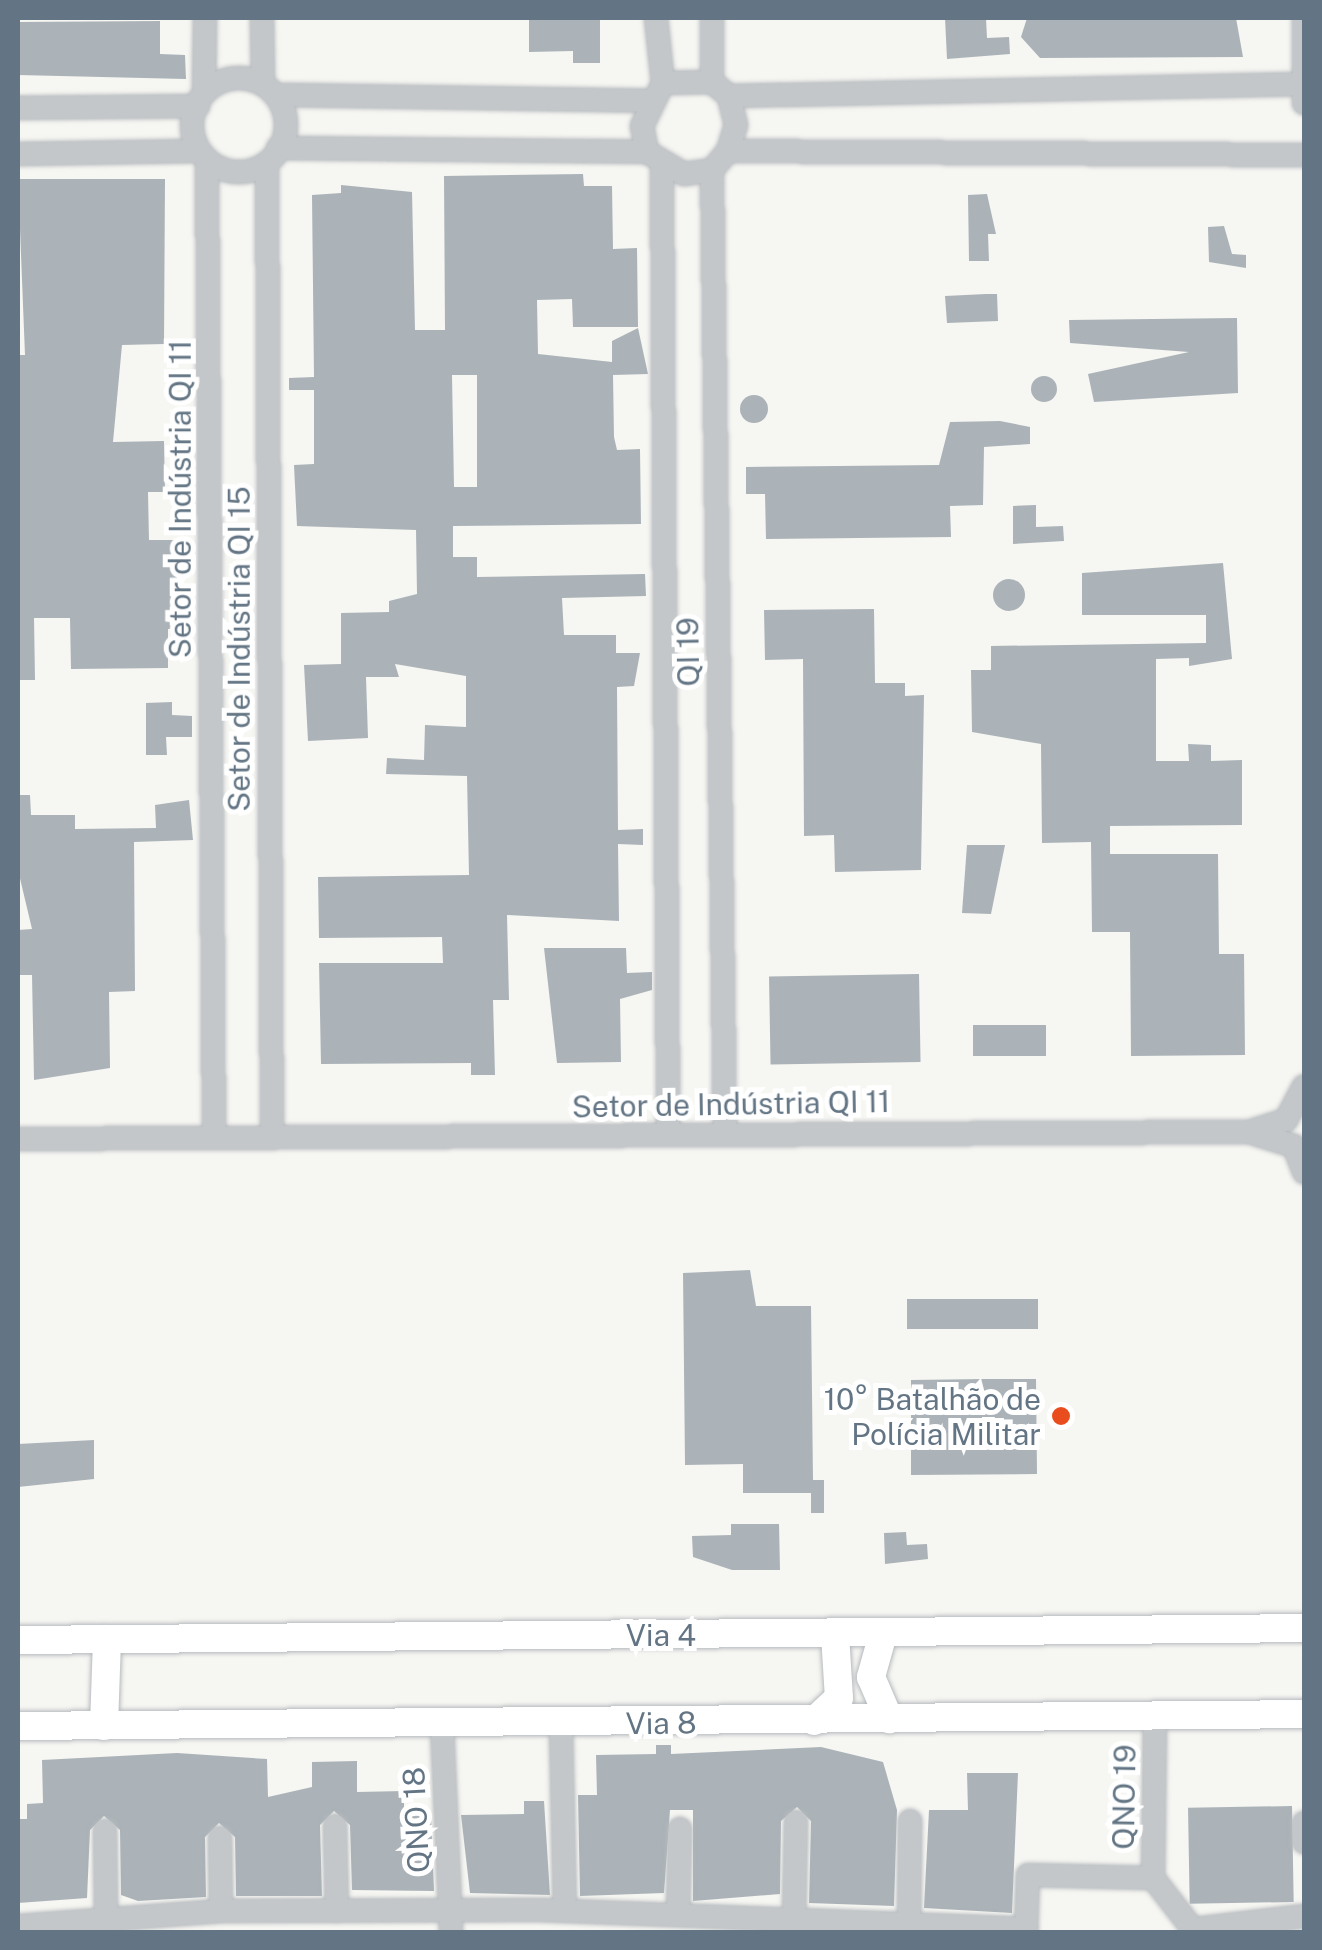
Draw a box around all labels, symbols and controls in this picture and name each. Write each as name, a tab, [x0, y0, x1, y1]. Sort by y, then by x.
street label: Setor de Indústria QI 11	[162, 339, 198, 659]
street label: Setor de Indústria QI 15	[221, 486, 257, 812]
street label: QI 19	[669, 617, 707, 687]
street label: Setor de Indústria QI 11	[571, 1083, 891, 1125]
place label: 10° Batalhão de Polícia Militar	[823, 1381, 1041, 1452]
marker: 10° Batalhão de Polícia Militar	[1050, 1405, 1072, 1427]
street label: Via 4	[626, 1617, 696, 1653]
street label: Via 8	[625, 1704, 697, 1742]
street label: QNO 19	[1105, 1744, 1143, 1850]
street label: QNO 18	[395, 1766, 437, 1874]

